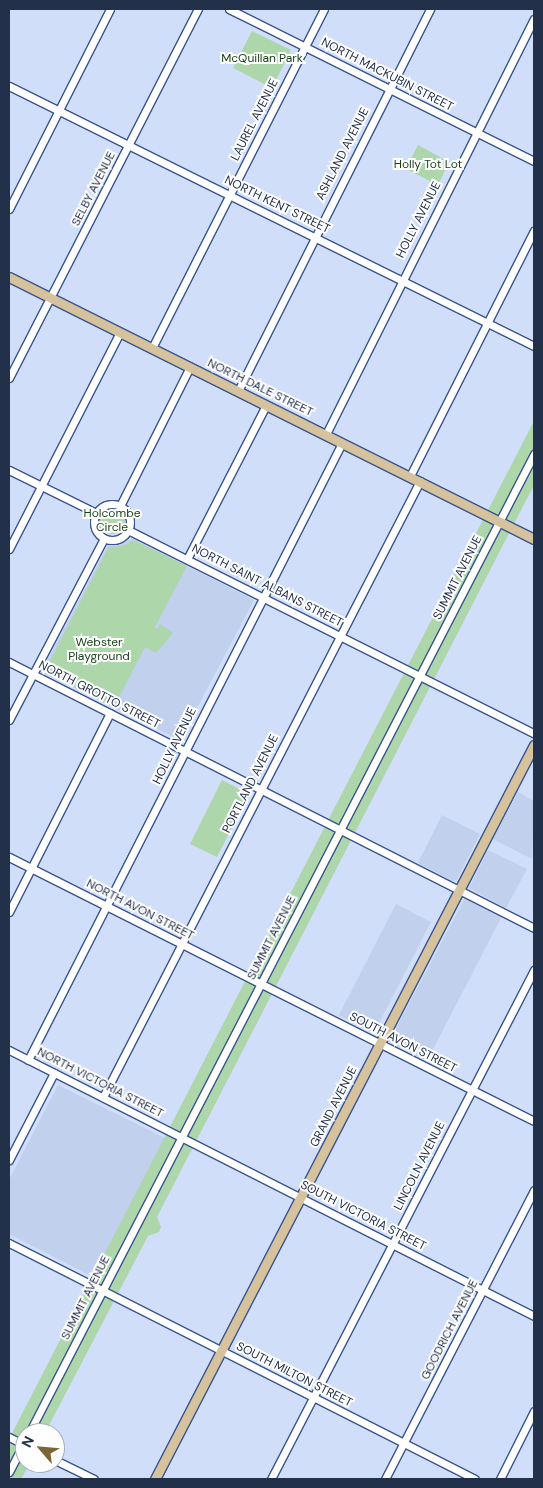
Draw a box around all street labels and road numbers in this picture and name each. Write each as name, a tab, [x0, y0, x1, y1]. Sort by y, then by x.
street label: NORTH MACKUBIN STREET	[319, 35, 455, 115]
street label: LAUREL AVENUE	[228, 77, 282, 163]
street label: ASHLAND AVENUE	[314, 105, 372, 203]
street label: SELBY AVENUE	[69, 149, 119, 229]
street label: NORTH KENT STREET	[222, 173, 332, 237]
street label: HOLLY AVENUE	[394, 179, 444, 261]
street label: NORTH DALE STREET	[205, 356, 315, 420]
street label: SUMMIT AVENUE	[431, 534, 485, 622]
street label: NORTH SAINT ALBANS STREET	[189, 542, 345, 630]
street label: NORTH GROTTO STREET	[36, 658, 162, 732]
street label: HOLLY AVENUE	[150, 705, 200, 787]
street label: PORTLAND AVENUE	[220, 732, 282, 836]
street label: NORTH AVON STREET	[84, 877, 196, 943]
street label: SUMMIT AVENUE	[245, 894, 299, 982]
street label: SOUTH AVON STREET	[347, 1010, 459, 1076]
street label: NORTH VICTORIA STREET	[35, 1045, 165, 1121]
street label: GRAND AVENUE	[308, 1064, 360, 1150]
street label: LINCOLN AVENUE	[391, 1119, 449, 1213]
street label: SOUTH VICTORIA STREET	[298, 1178, 428, 1254]
street label: SUMMIT AVENUE	[59, 1254, 113, 1342]
street label: GOODRICH AVENUE	[419, 1278, 481, 1382]
street label: SOUTH MILTON STREET	[234, 1340, 354, 1410]

